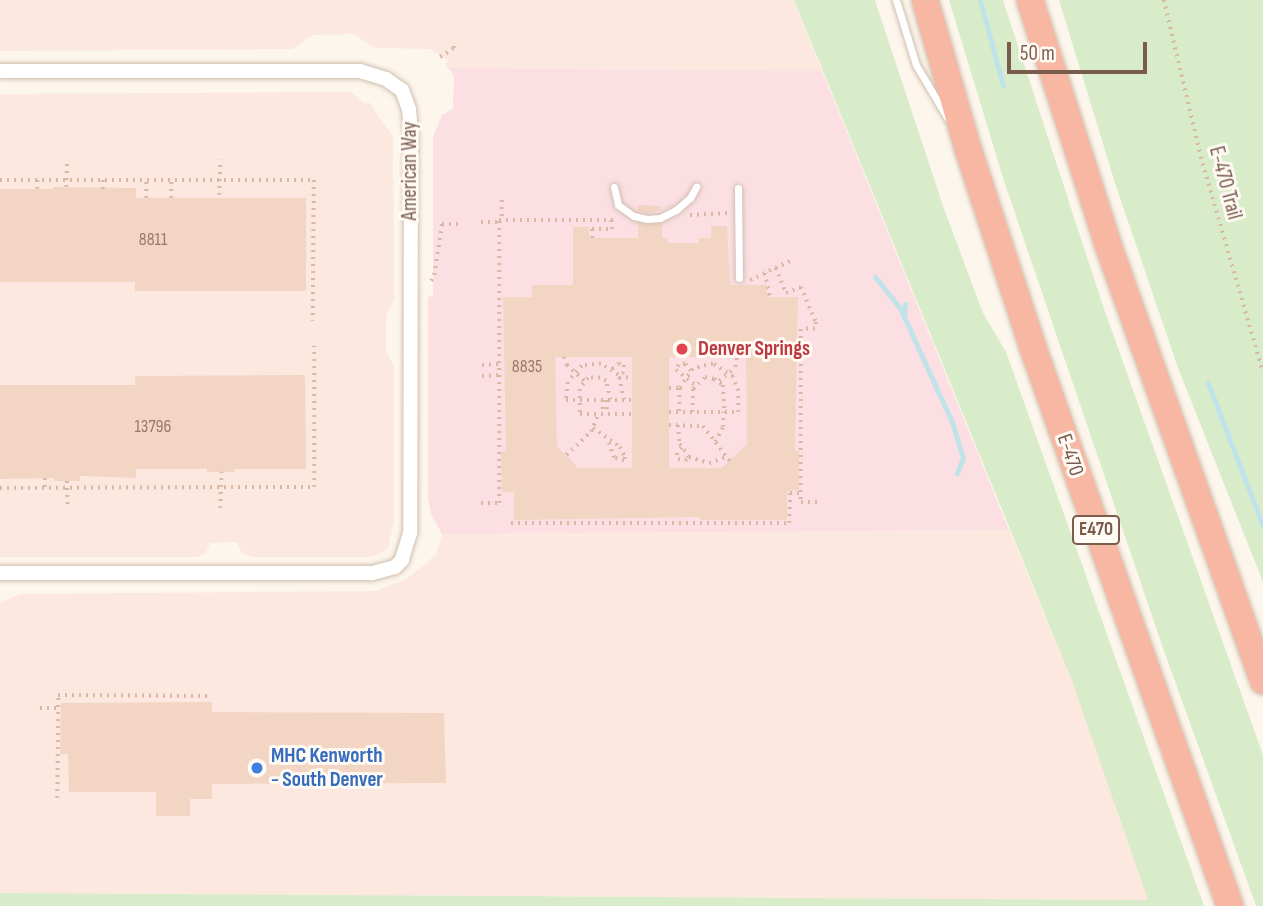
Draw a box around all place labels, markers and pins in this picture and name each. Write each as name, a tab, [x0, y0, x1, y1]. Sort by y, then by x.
place label: Denver Springs	[698, 336, 810, 362]
marker: Denver Springs	[672, 339, 692, 359]
place label: MHC Kenworth - South Denver	[271, 743, 383, 793]
marker: MHC Kenworth - South Denver	[249, 760, 265, 776]

